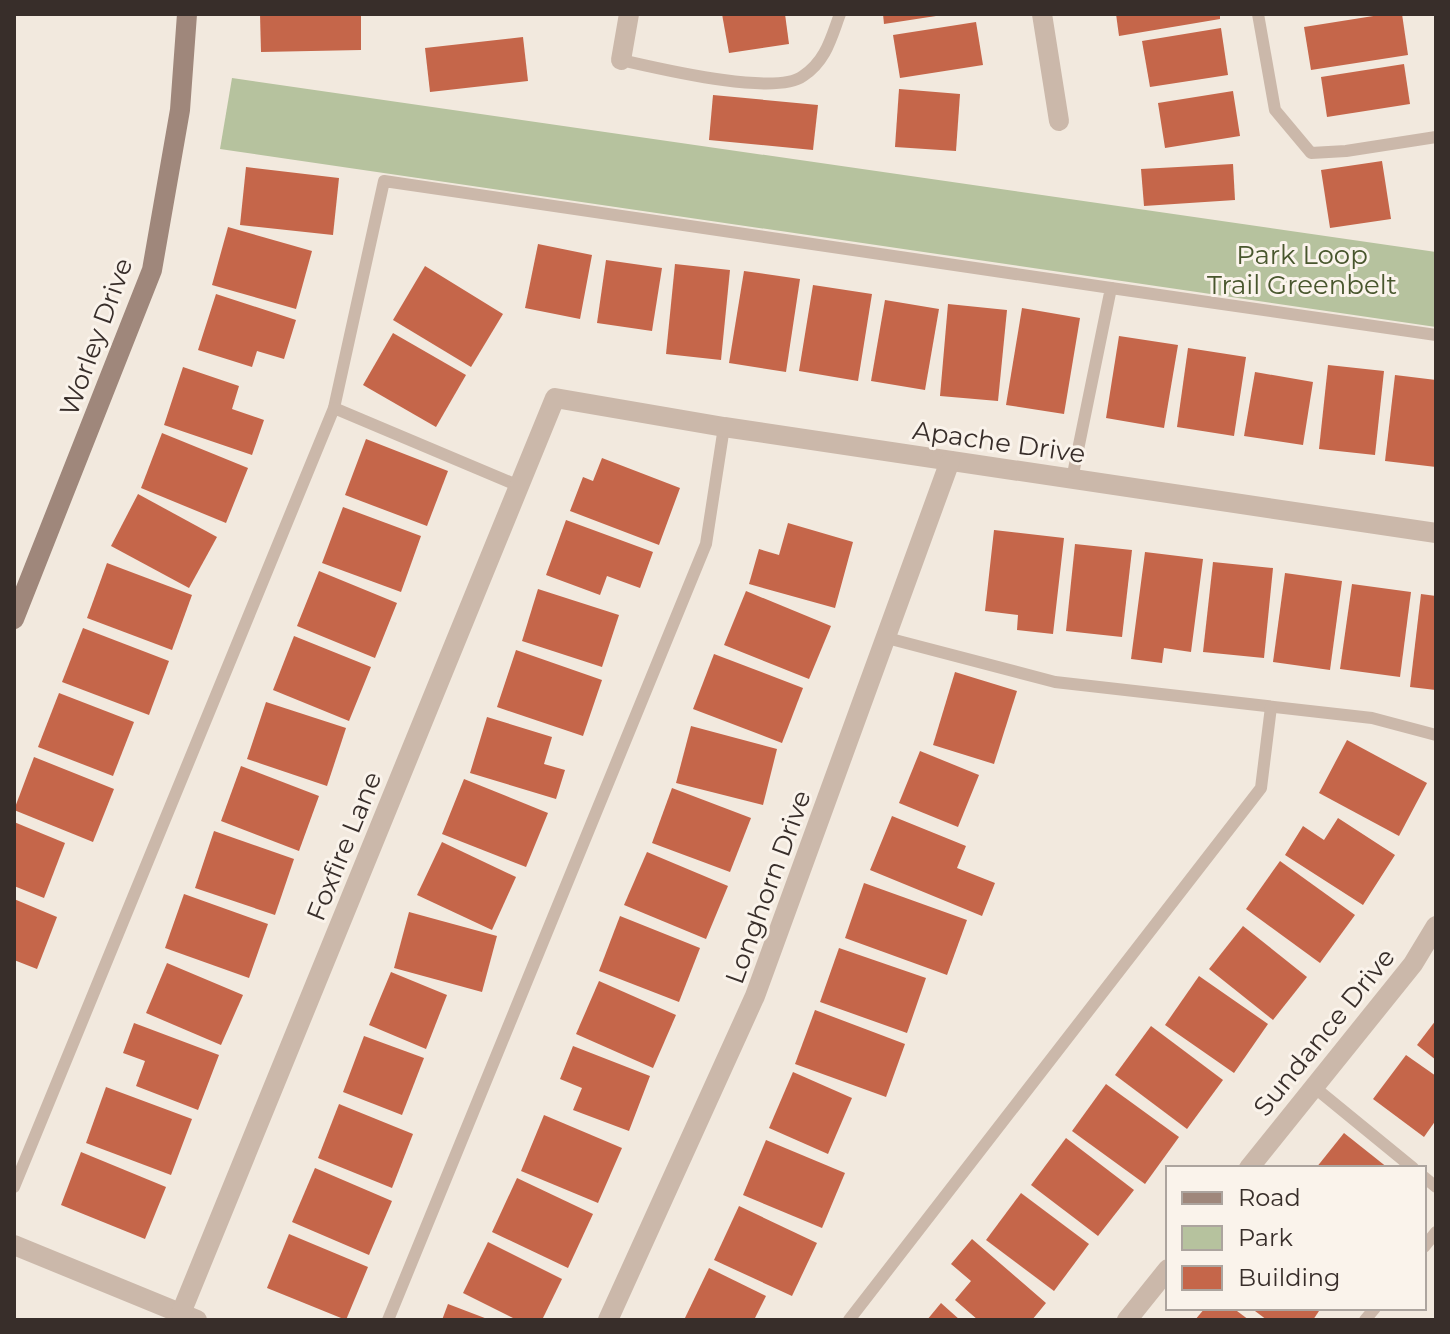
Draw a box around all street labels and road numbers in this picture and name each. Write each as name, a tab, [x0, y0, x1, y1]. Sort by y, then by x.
street label: Worley Drive	[53, 254, 139, 420]
street label: Apache Drive	[911, 414, 1087, 470]
street label: Foxfire Lane	[300, 767, 388, 925]
street label: Longhorn Drive	[718, 786, 818, 988]
street label: Sundance Drive	[1247, 942, 1401, 1122]

